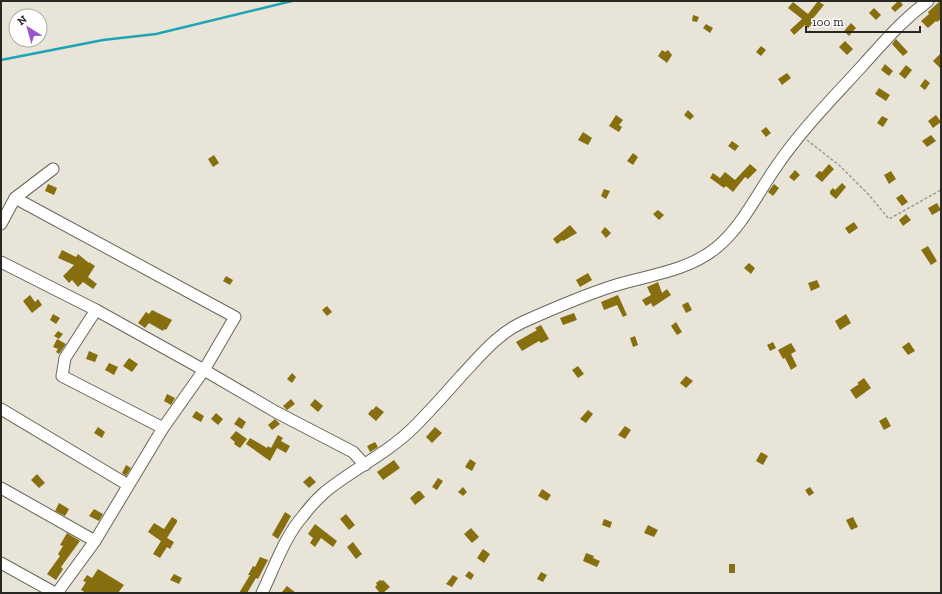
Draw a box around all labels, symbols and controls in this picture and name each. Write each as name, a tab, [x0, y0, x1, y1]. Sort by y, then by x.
north arrow	[8, 8, 48, 48]
scale bar	[806, 8, 920, 34]
text: N	[15, 12, 30, 28]
text: 100 m	[812, 15, 844, 29]

